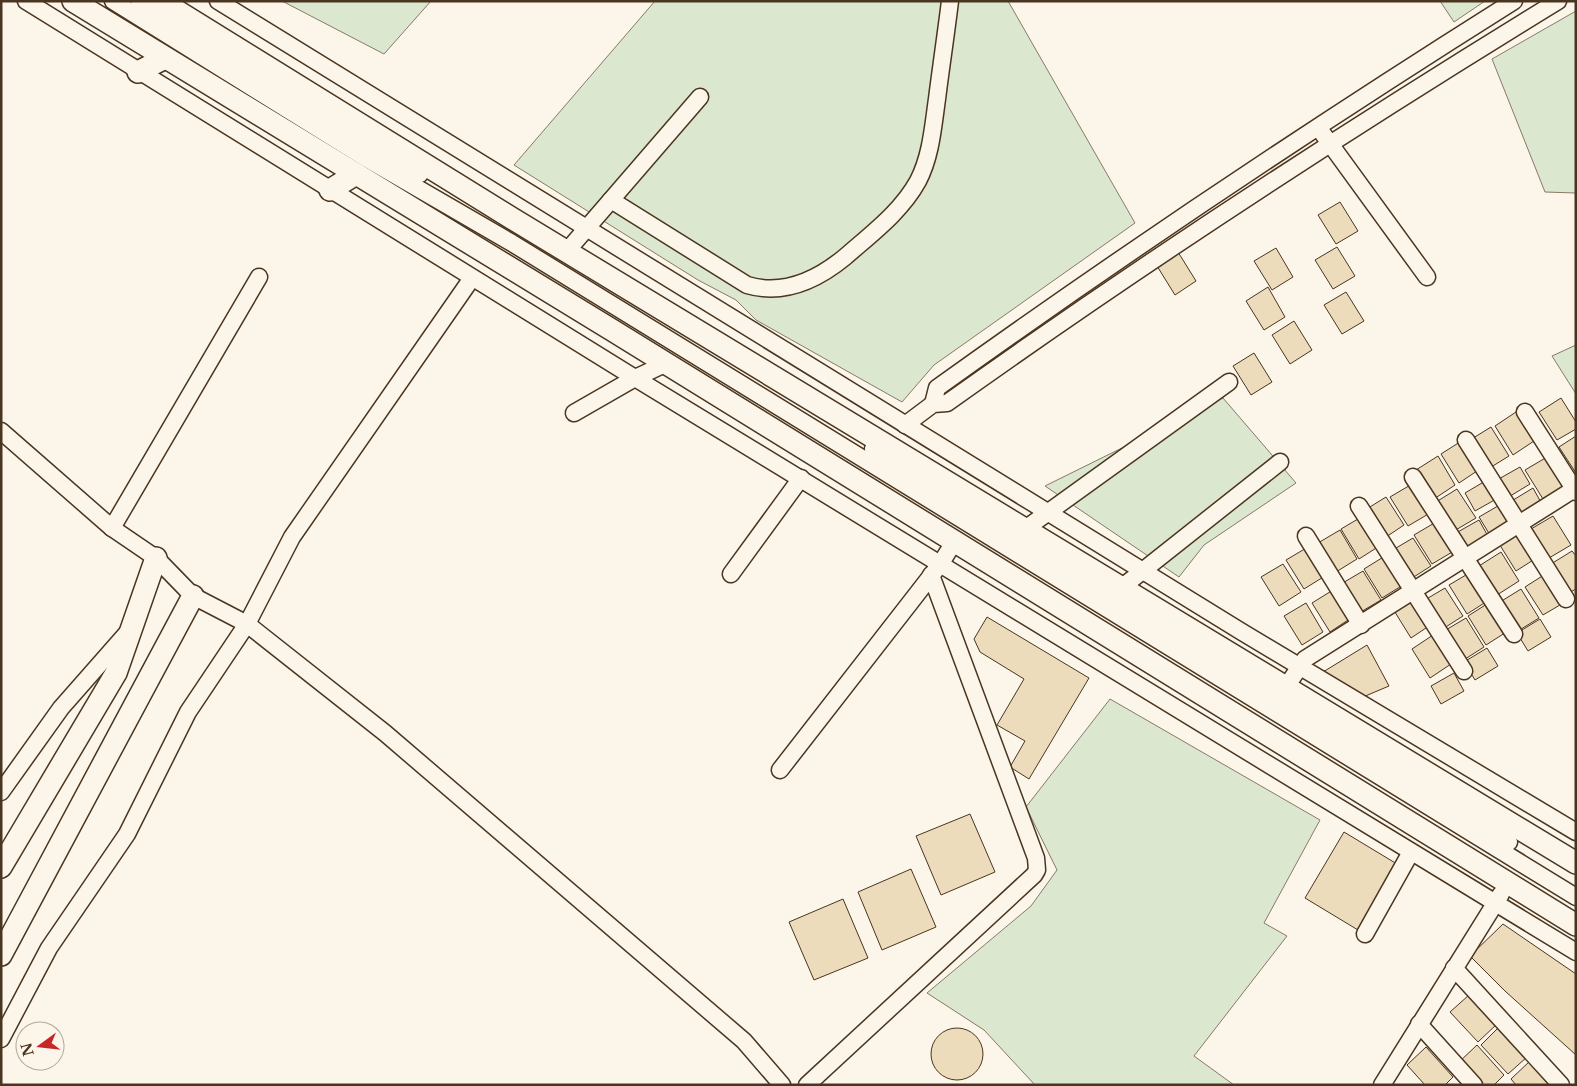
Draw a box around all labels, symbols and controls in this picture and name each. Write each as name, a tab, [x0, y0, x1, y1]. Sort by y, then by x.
north arrow	[15, 1021, 65, 1071]
text: N	[17, 1041, 38, 1058]

